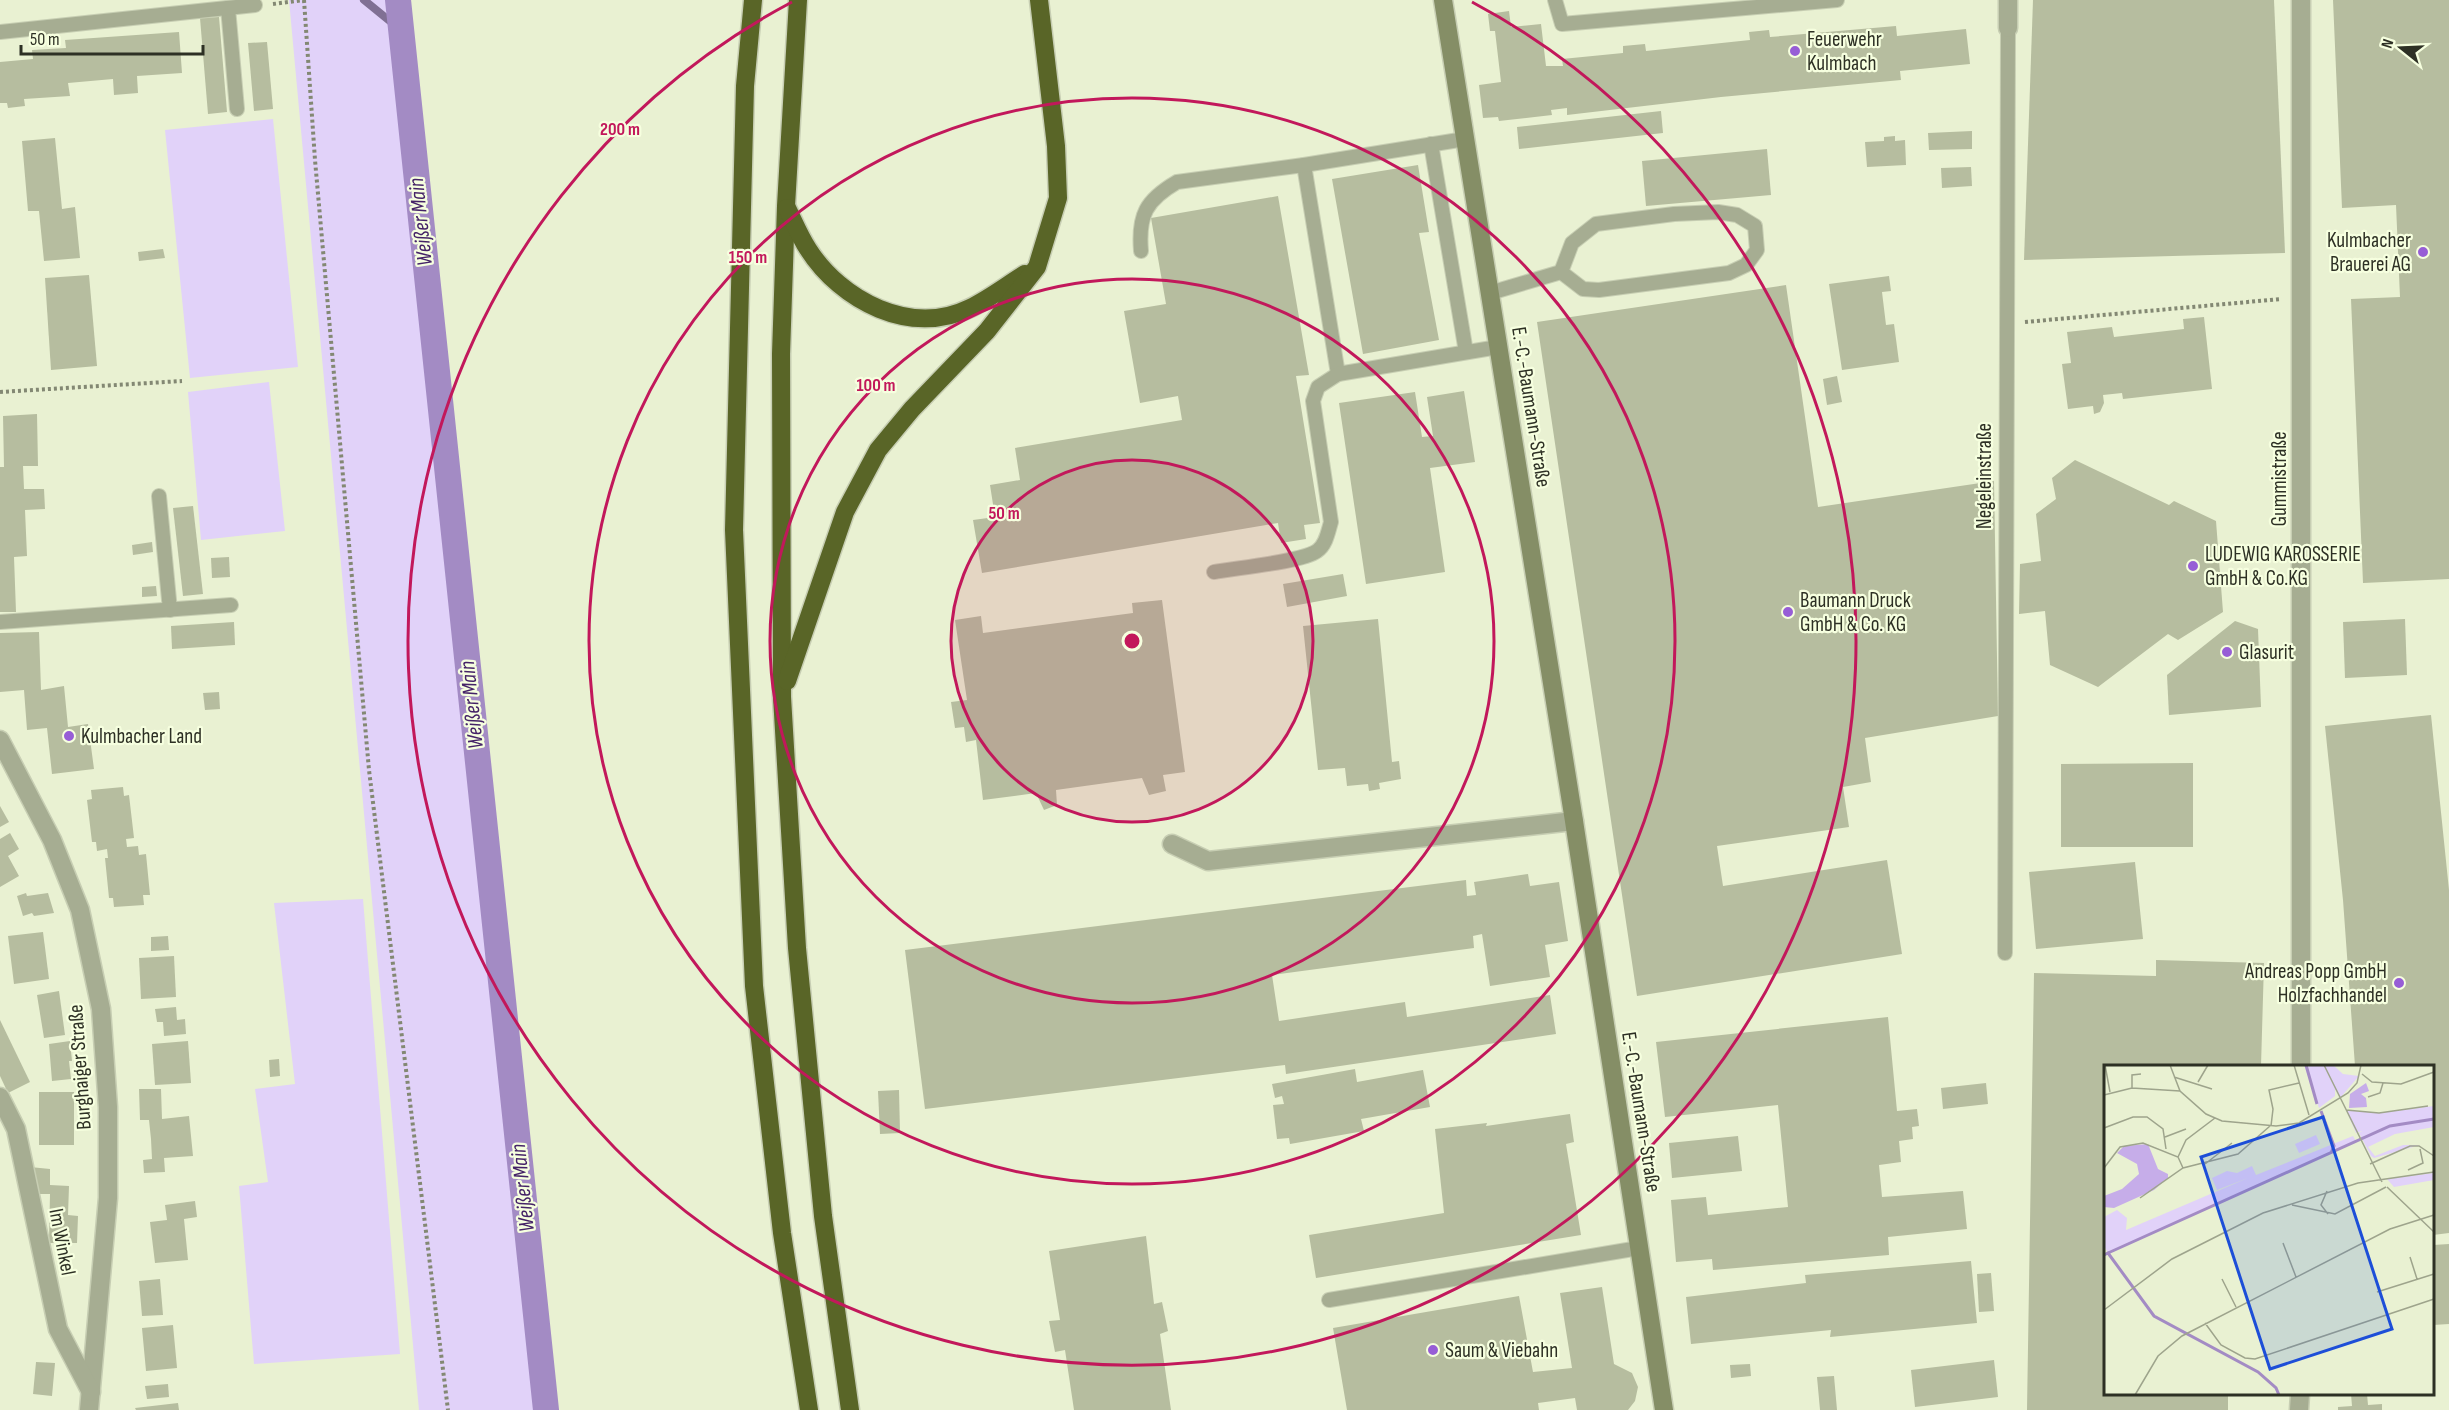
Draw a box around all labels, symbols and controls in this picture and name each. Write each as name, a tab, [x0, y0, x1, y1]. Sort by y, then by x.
scale bar	[21, 18, 202, 56]
north arrow	[2371, 18, 2431, 78]
place label: Feuerwehr Kulmbach	[1807, 27, 1882, 76]
text: 50 m	[30, 29, 60, 50]
text: N	[2378, 37, 2399, 51]
marker: Feuerwehr Kulmbach	[1788, 44, 1802, 58]
text: 200 m	[600, 119, 640, 140]
water label: Weißer Main	[403, 177, 439, 267]
place label: Kulmbacher Brauerei AG	[2327, 228, 2411, 277]
marker: Kulmbacher Brauerei AG	[2416, 245, 2430, 259]
text: 150 m	[729, 247, 767, 268]
street label: E.-C.-Baumann-Straße	[1506, 325, 1556, 489]
text: 100 m	[857, 375, 896, 396]
street label: Negeleinstraße	[1972, 423, 1997, 529]
street label: Gummistraße	[2267, 431, 2292, 527]
text: 50 m	[988, 503, 1020, 524]
place label: LUDEWIG KAROSSERIE GmbH & Co.KG	[2205, 542, 2361, 591]
marker: LUDEWIG KAROSSERIE GmbH & Co.KG	[2186, 559, 2200, 573]
place label: Baumann Druck GmbH & Co. KG	[1800, 588, 1911, 637]
marker: Baumann Druck GmbH & Co. KG	[1781, 605, 1795, 619]
centre of rings	[1122, 631, 1142, 651]
place label: Glasurit	[2239, 640, 2294, 665]
marker: Glasurit	[2220, 645, 2234, 659]
water label: Weißer Main	[454, 660, 490, 750]
place label: Kulmbacher Land	[81, 724, 202, 749]
marker: Kulmbacher Land	[62, 729, 76, 743]
place label: Andreas Popp GmbH Holzfachhandel	[2244, 959, 2387, 1008]
marker: Andreas Popp GmbH Holzfachhandel	[2392, 976, 2406, 990]
street label: Burghaiger Straße	[63, 1004, 97, 1130]
street label: E.-C.-Baumann-Straße	[1616, 1030, 1666, 1194]
inset map	[2104, 1065, 2434, 1395]
water label: Weißer Main	[505, 1143, 541, 1233]
street label: Im Winkel	[43, 1206, 81, 1278]
place label: Saum & Viebahn	[1445, 1338, 1558, 1363]
marker: Saum & Viebahn	[1426, 1343, 1440, 1357]

